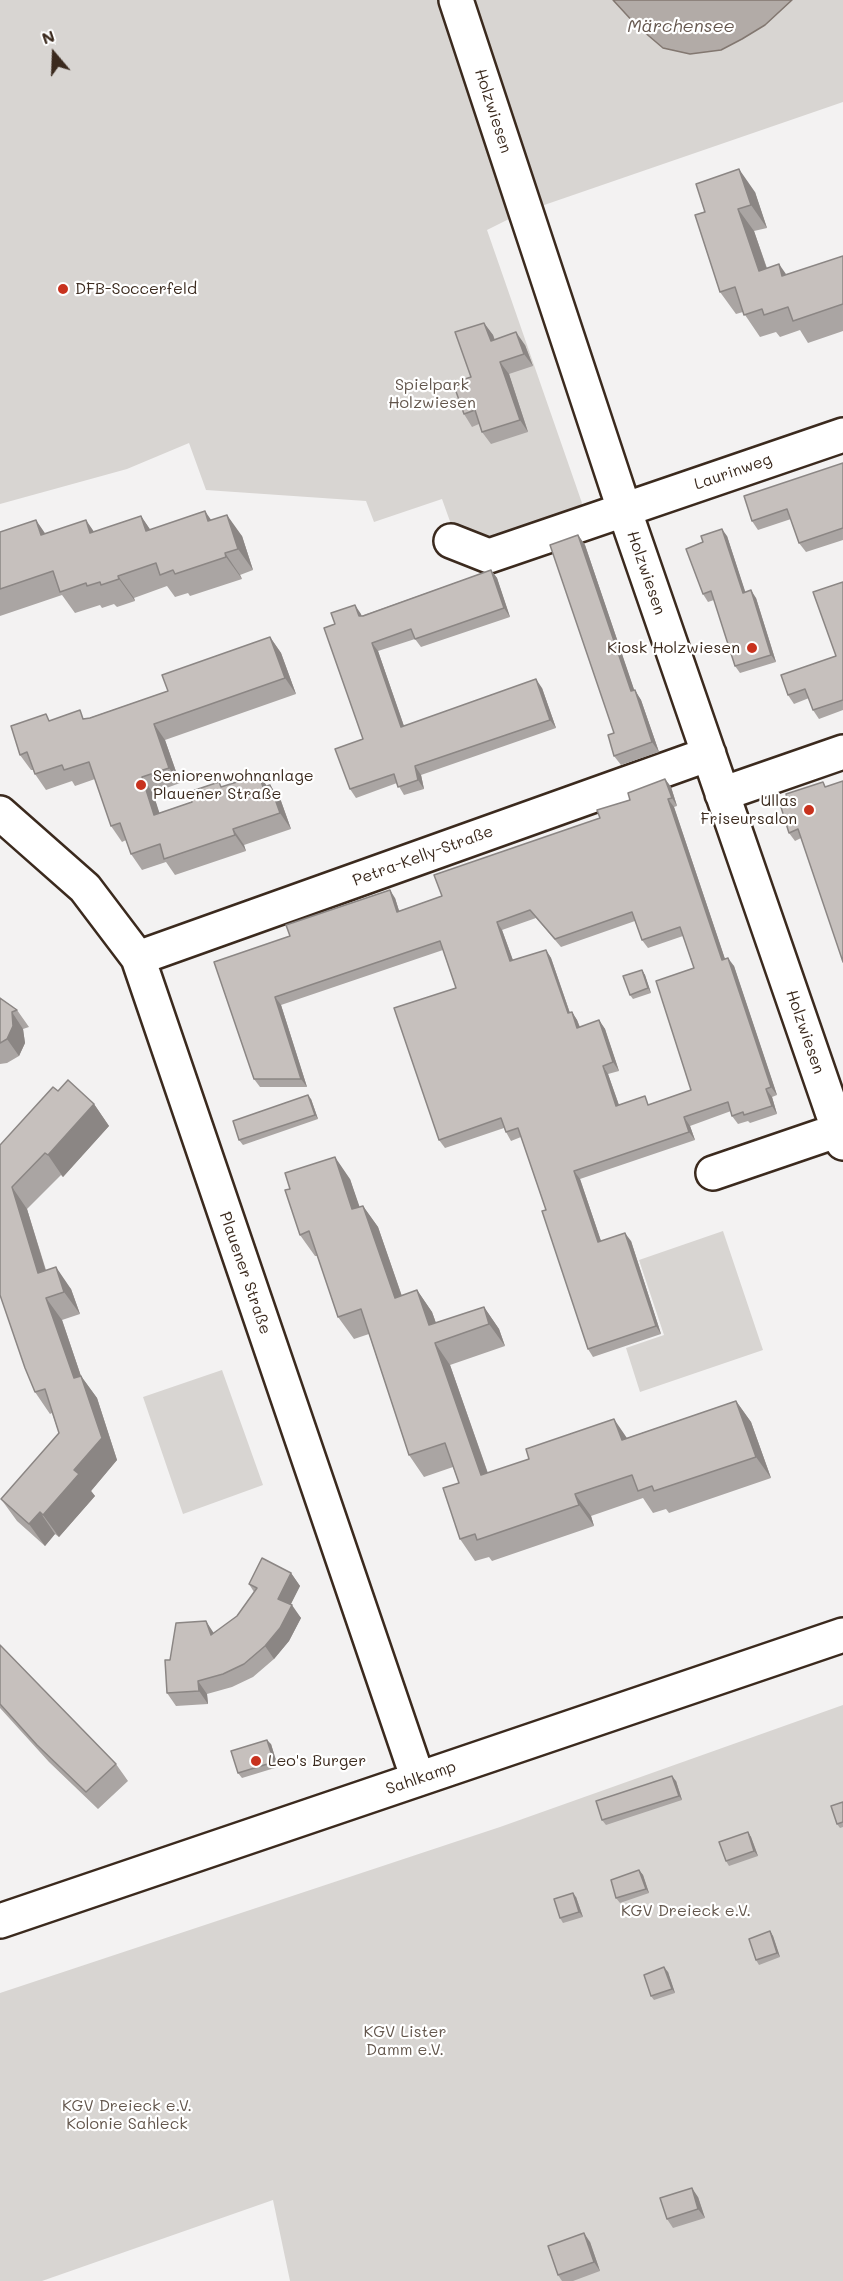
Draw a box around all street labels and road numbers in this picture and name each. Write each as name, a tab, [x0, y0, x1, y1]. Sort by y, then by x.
street label: Holzwiesen	[470, 66, 516, 156]
street label: Laurinweg	[692, 450, 774, 494]
street label: Holzwiesen	[623, 528, 669, 618]
street label: Petra-Kelly-Straße	[350, 822, 496, 890]
street label: Holzwiesen	[782, 987, 828, 1077]
street label: Plauener Straße	[215, 1209, 275, 1337]
street label: Sahlkamp	[383, 1757, 459, 1799]

